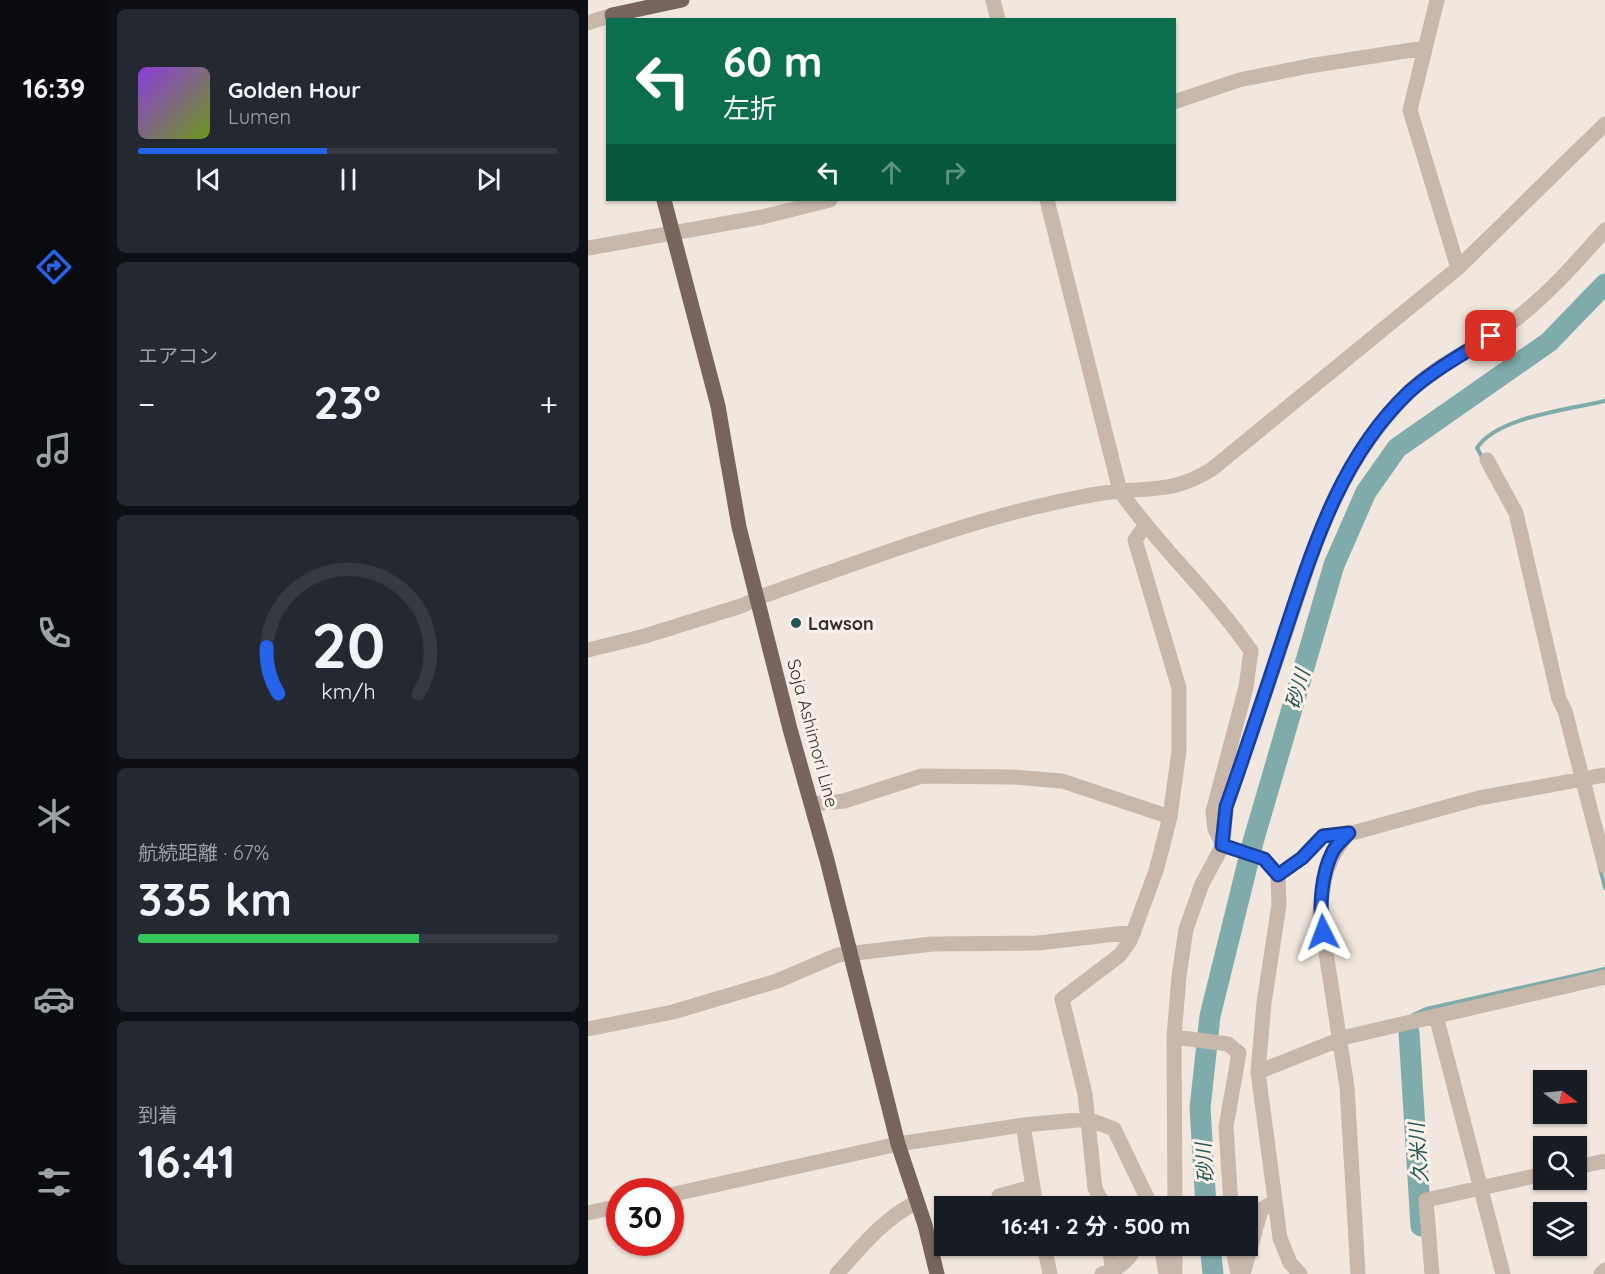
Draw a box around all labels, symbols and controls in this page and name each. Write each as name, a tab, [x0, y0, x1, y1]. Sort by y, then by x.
text: 60 m	[723, 35, 823, 88]
icon: left	[624, 42, 702, 120]
text: 16:39	[23, 71, 85, 105]
text: Golden Hour	[228, 76, 361, 104]
text: 左折	[723, 91, 777, 125]
text: Lumen	[228, 104, 291, 129]
icon: left	[812, 156, 845, 189]
icon: ahead	[875, 156, 908, 189]
icon: right	[938, 156, 971, 189]
icon: previous	[192, 163, 225, 196]
icon: pause	[332, 163, 365, 196]
icon: next	[472, 163, 505, 196]
icon: directions	[33, 246, 75, 288]
pin	[1465, 310, 1516, 361]
icon: arrive	[1474, 319, 1507, 352]
text: エアコン	[138, 343, 218, 368]
text: 23°	[314, 374, 381, 430]
text: −	[138, 383, 155, 424]
text: +	[539, 383, 558, 424]
icon: music	[33, 429, 75, 471]
text: 20	[311, 606, 385, 684]
icon: phone	[33, 612, 75, 654]
place label: Lawson	[808, 612, 874, 635]
marker: Lawson	[789, 616, 803, 630]
street label: Soja Ashimori Line	[782, 656, 844, 810]
water label: 砂川	[1279, 664, 1315, 712]
text: km/h	[321, 678, 375, 704]
icon: climate	[33, 795, 75, 837]
text: 航続距離 · 67%	[138, 840, 269, 865]
text: 335 km	[138, 871, 292, 927]
position arrow	[1291, 900, 1355, 964]
icon: car	[33, 978, 75, 1020]
north arrow	[1533, 1070, 1587, 1124]
map controls	[1533, 1070, 1587, 1256]
text: 到着	[138, 1102, 178, 1127]
water label: 久米川	[1403, 1120, 1433, 1184]
text: 16:41	[138, 1133, 235, 1189]
button: search	[1533, 1136, 1587, 1190]
water label: 砂川	[1190, 1140, 1218, 1184]
icon: filters	[33, 1161, 75, 1203]
speed limit sign: 30	[606, 1178, 684, 1256]
button: layers	[1533, 1202, 1587, 1256]
text: 16:41 · 2 分 · 500 m	[1002, 1212, 1190, 1240]

